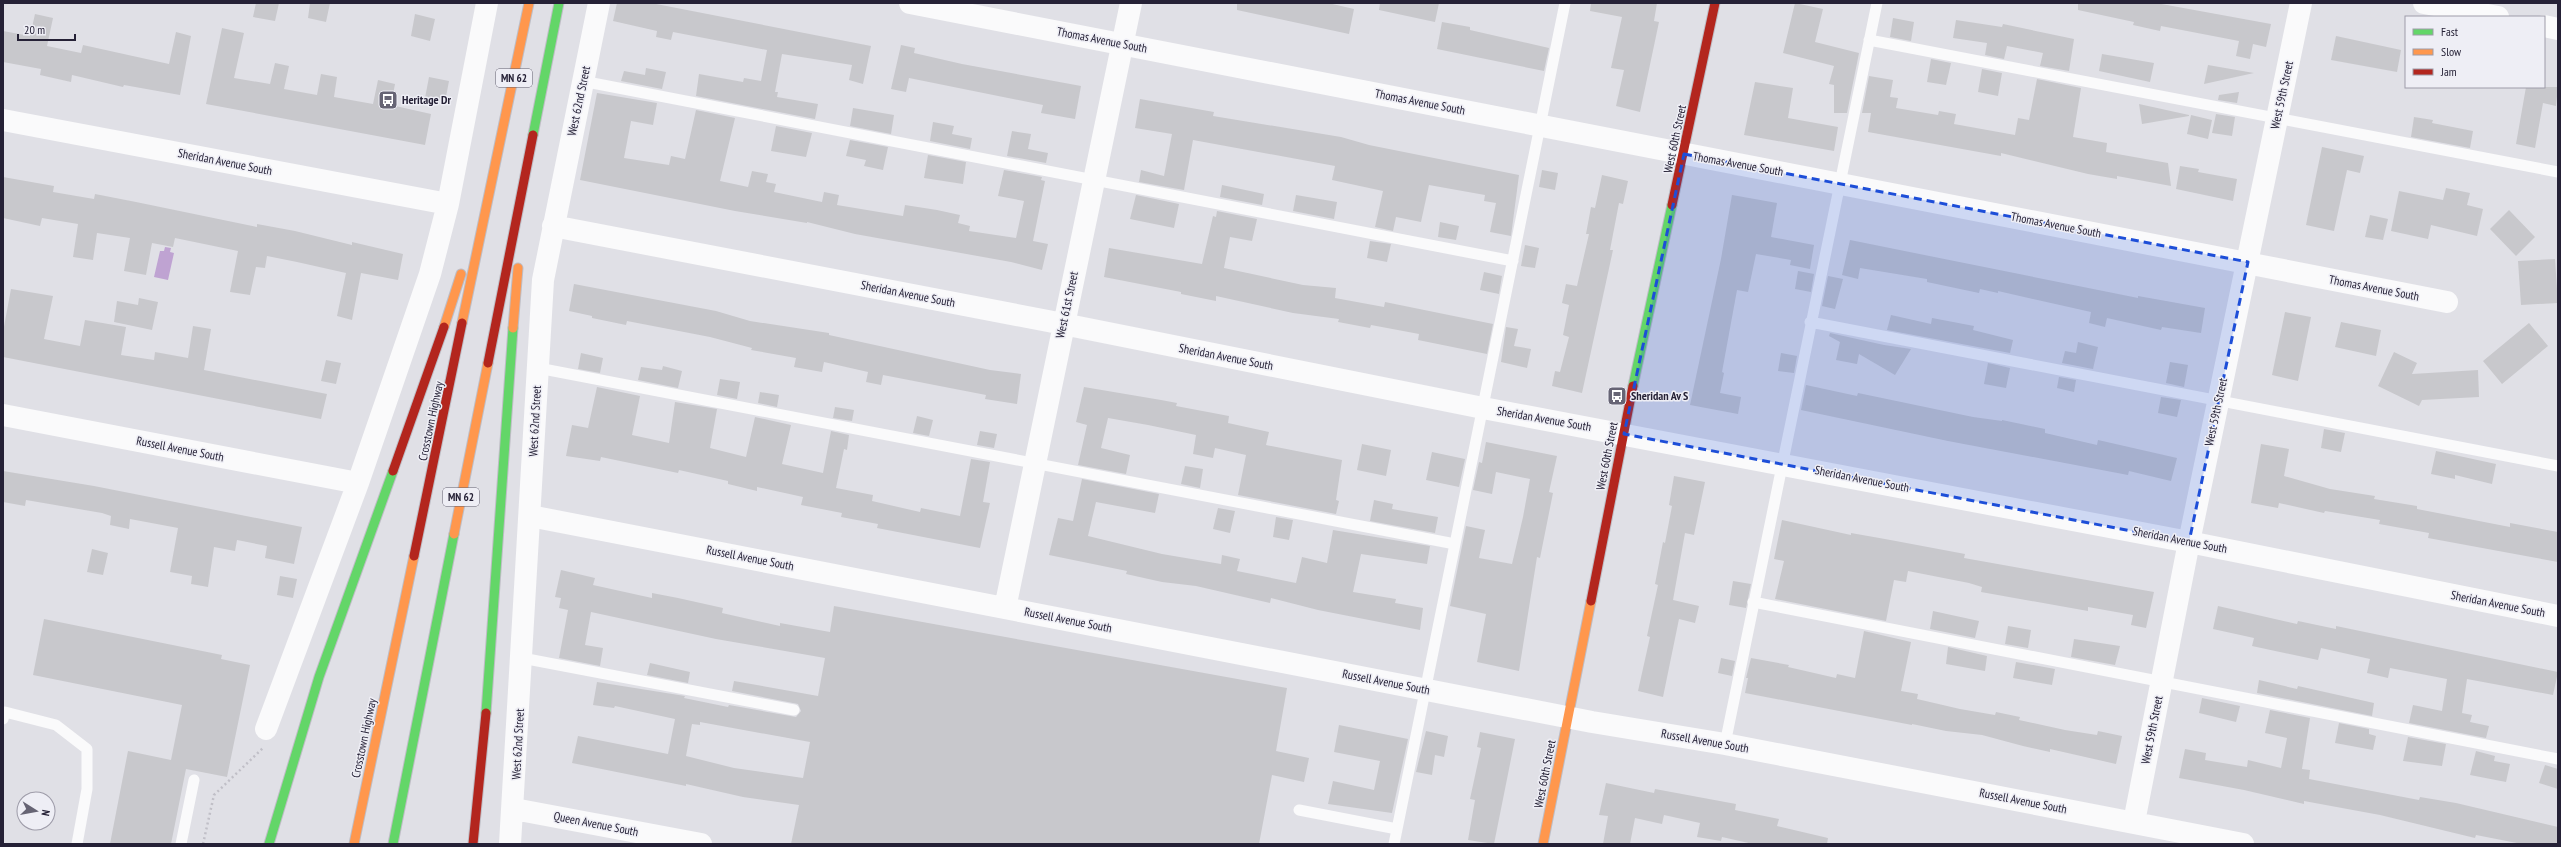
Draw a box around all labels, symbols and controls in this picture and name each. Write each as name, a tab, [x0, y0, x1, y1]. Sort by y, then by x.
scale bar	[18, 16, 75, 42]
legend	[2405, 16, 2545, 88]
text: 20 m	[24, 22, 45, 37]
street label: Thomas Avenue South	[1056, 23, 1149, 56]
text: Fast	[2441, 24, 2459, 39]
text: Slow	[2441, 44, 2462, 59]
street label: West 59th Street	[2267, 59, 2296, 130]
street label: West 62nd Street	[564, 64, 593, 137]
text: Jam	[2440, 64, 2457, 79]
road number: MN 62	[496, 69, 532, 87]
street label: Thomas Avenue South	[1374, 85, 1467, 118]
bus stop icon: Heritage Dr	[377, 89, 399, 111]
place label: Heritage Dr	[402, 92, 452, 107]
street label: West 60th Street	[1660, 103, 1689, 174]
street label: Sheridan Avenue South	[177, 145, 274, 178]
street label: Thomas Avenue South	[1692, 148, 1785, 179]
street label: Thomas Avenue South	[2010, 208, 2103, 241]
street label: West 61st Street	[1052, 269, 1081, 340]
street label: Thomas Avenue South	[2328, 271, 2421, 304]
street label: Sheridan Avenue South	[860, 277, 957, 310]
street label: Sheridan Avenue South	[1178, 340, 1275, 373]
street label: West 59th Street	[2201, 376, 2230, 447]
street label: Crosstown Highway	[415, 379, 446, 462]
street label: West 62nd Street	[525, 384, 544, 457]
bus stop icon: Sheridan Av S	[1606, 385, 1628, 407]
place label: Sheridan Av S	[1631, 388, 1688, 403]
street label: Sheridan Avenue South	[1496, 403, 1593, 434]
street label: West 60th Street	[1593, 420, 1621, 491]
street label: Russell Avenue South	[135, 433, 225, 464]
street label: Sheridan Avenue South	[1814, 462, 1911, 495]
road number: MN 62	[443, 488, 479, 506]
street label: Sheridan Avenue South	[2132, 523, 2229, 556]
street label: Russell Avenue South	[705, 542, 795, 573]
street label: Sheridan Avenue South	[2450, 587, 2547, 620]
street label: Russell Avenue South	[1023, 604, 1113, 635]
street label: Russell Avenue South	[1341, 666, 1431, 697]
street label: West 59th Street	[2138, 694, 2166, 765]
street label: Crosstown Highway	[348, 696, 379, 779]
street label: West 62nd Street	[508, 707, 527, 780]
street label: Russell Avenue South	[1660, 725, 1750, 756]
street label: West 60th Street	[1531, 738, 1559, 809]
street label: Russell Avenue South	[1978, 785, 2068, 816]
north arrow	[16, 791, 56, 831]
street label: Queen Avenue South	[552, 808, 640, 839]
text: N	[38, 809, 53, 817]

